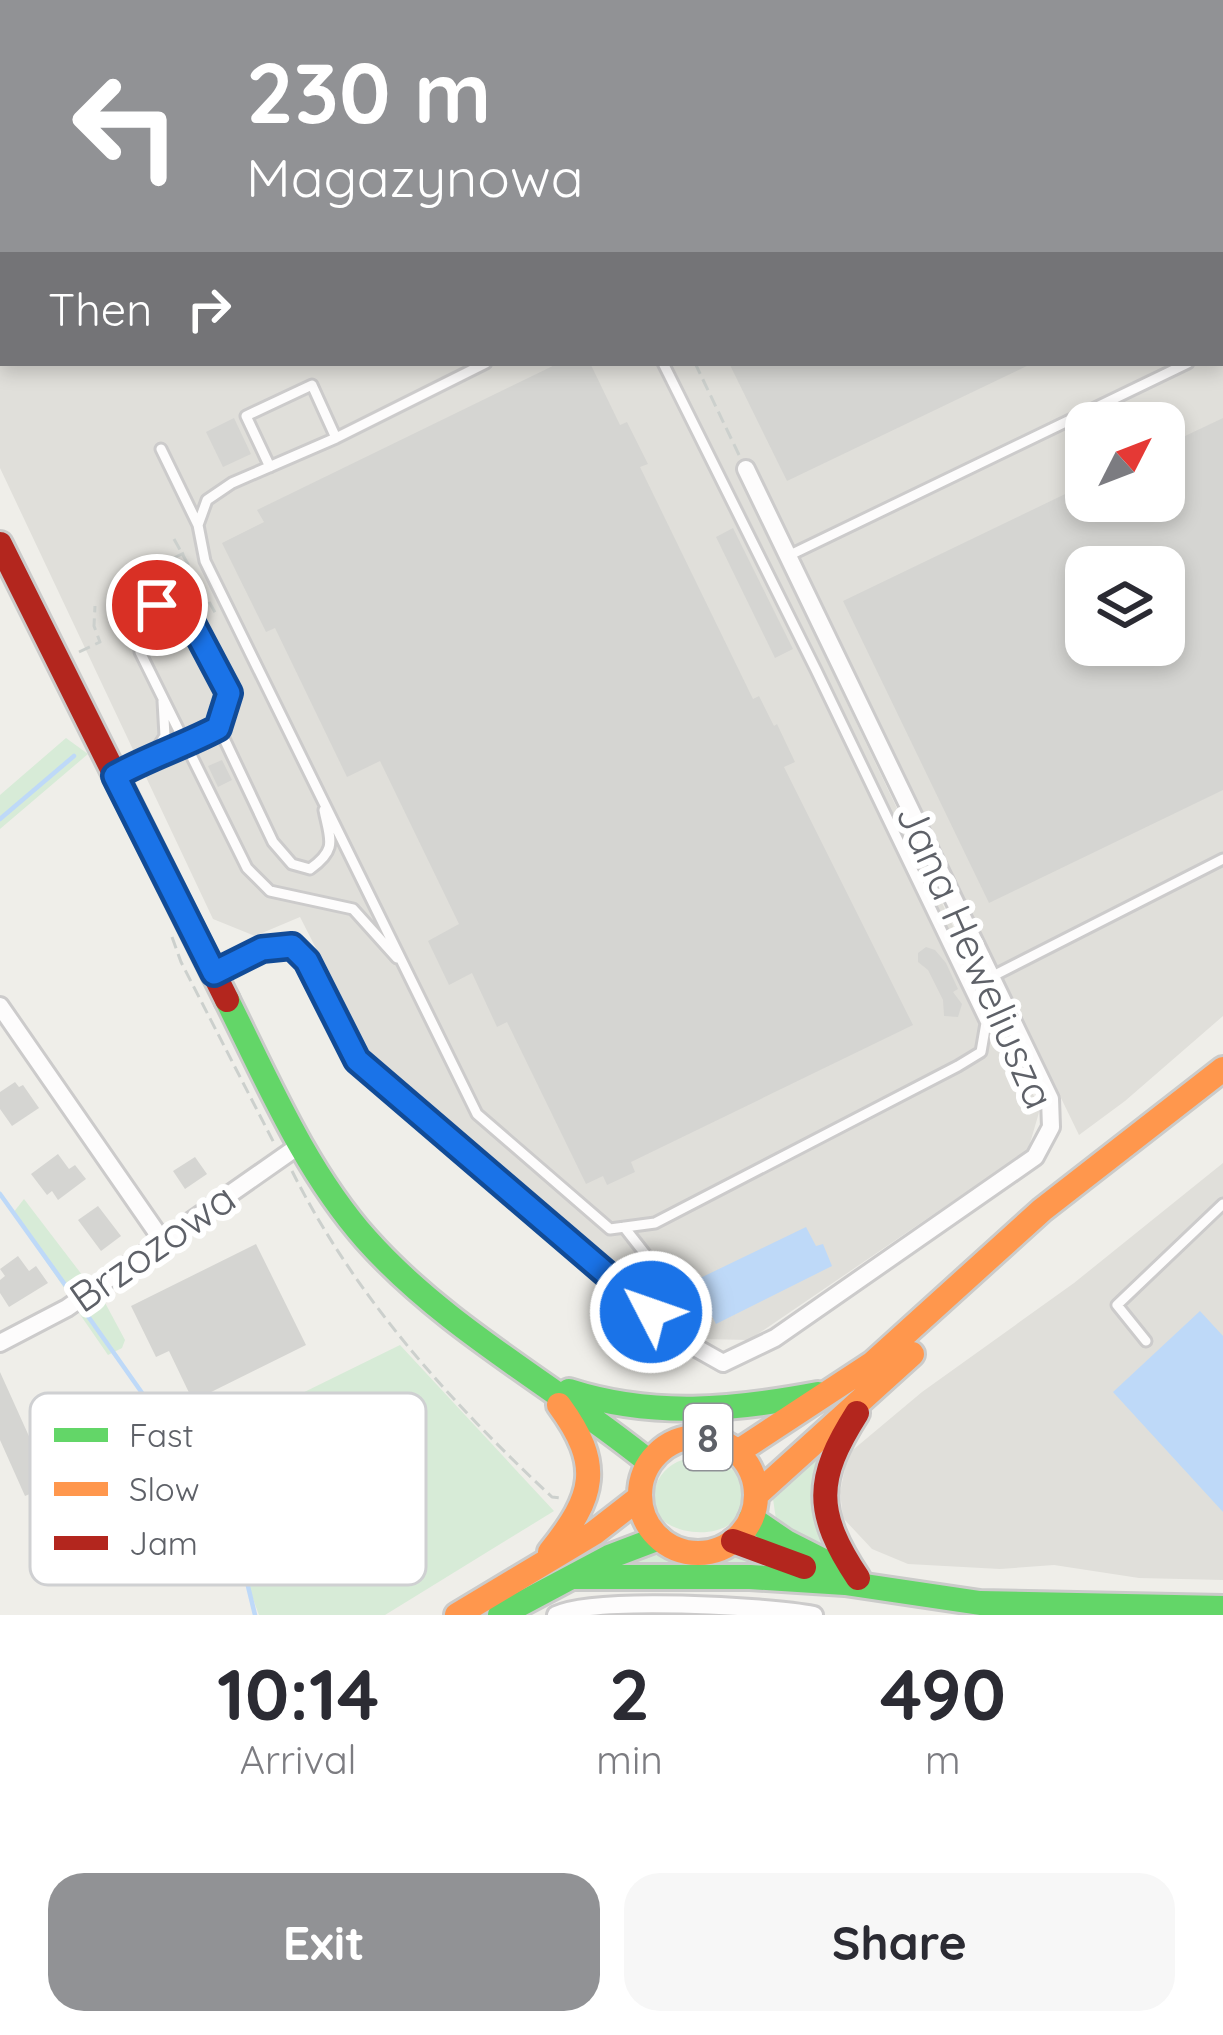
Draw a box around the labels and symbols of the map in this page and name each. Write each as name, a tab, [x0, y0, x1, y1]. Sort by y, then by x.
north arrow	[1065, 402, 1185, 522]
pin	[106, 554, 208, 656]
street label: Jana Heweliusza	[885, 795, 1067, 1117]
street label: Brzozowa	[59, 1171, 245, 1323]
position arrow	[588, 1249, 714, 1375]
legend	[30, 1393, 426, 1585]
road number: 8	[684, 1404, 732, 1470]
text: Fast	[129, 1414, 194, 1455]
text: Slow	[129, 1468, 200, 1509]
text: Jam	[129, 1522, 198, 1563]

